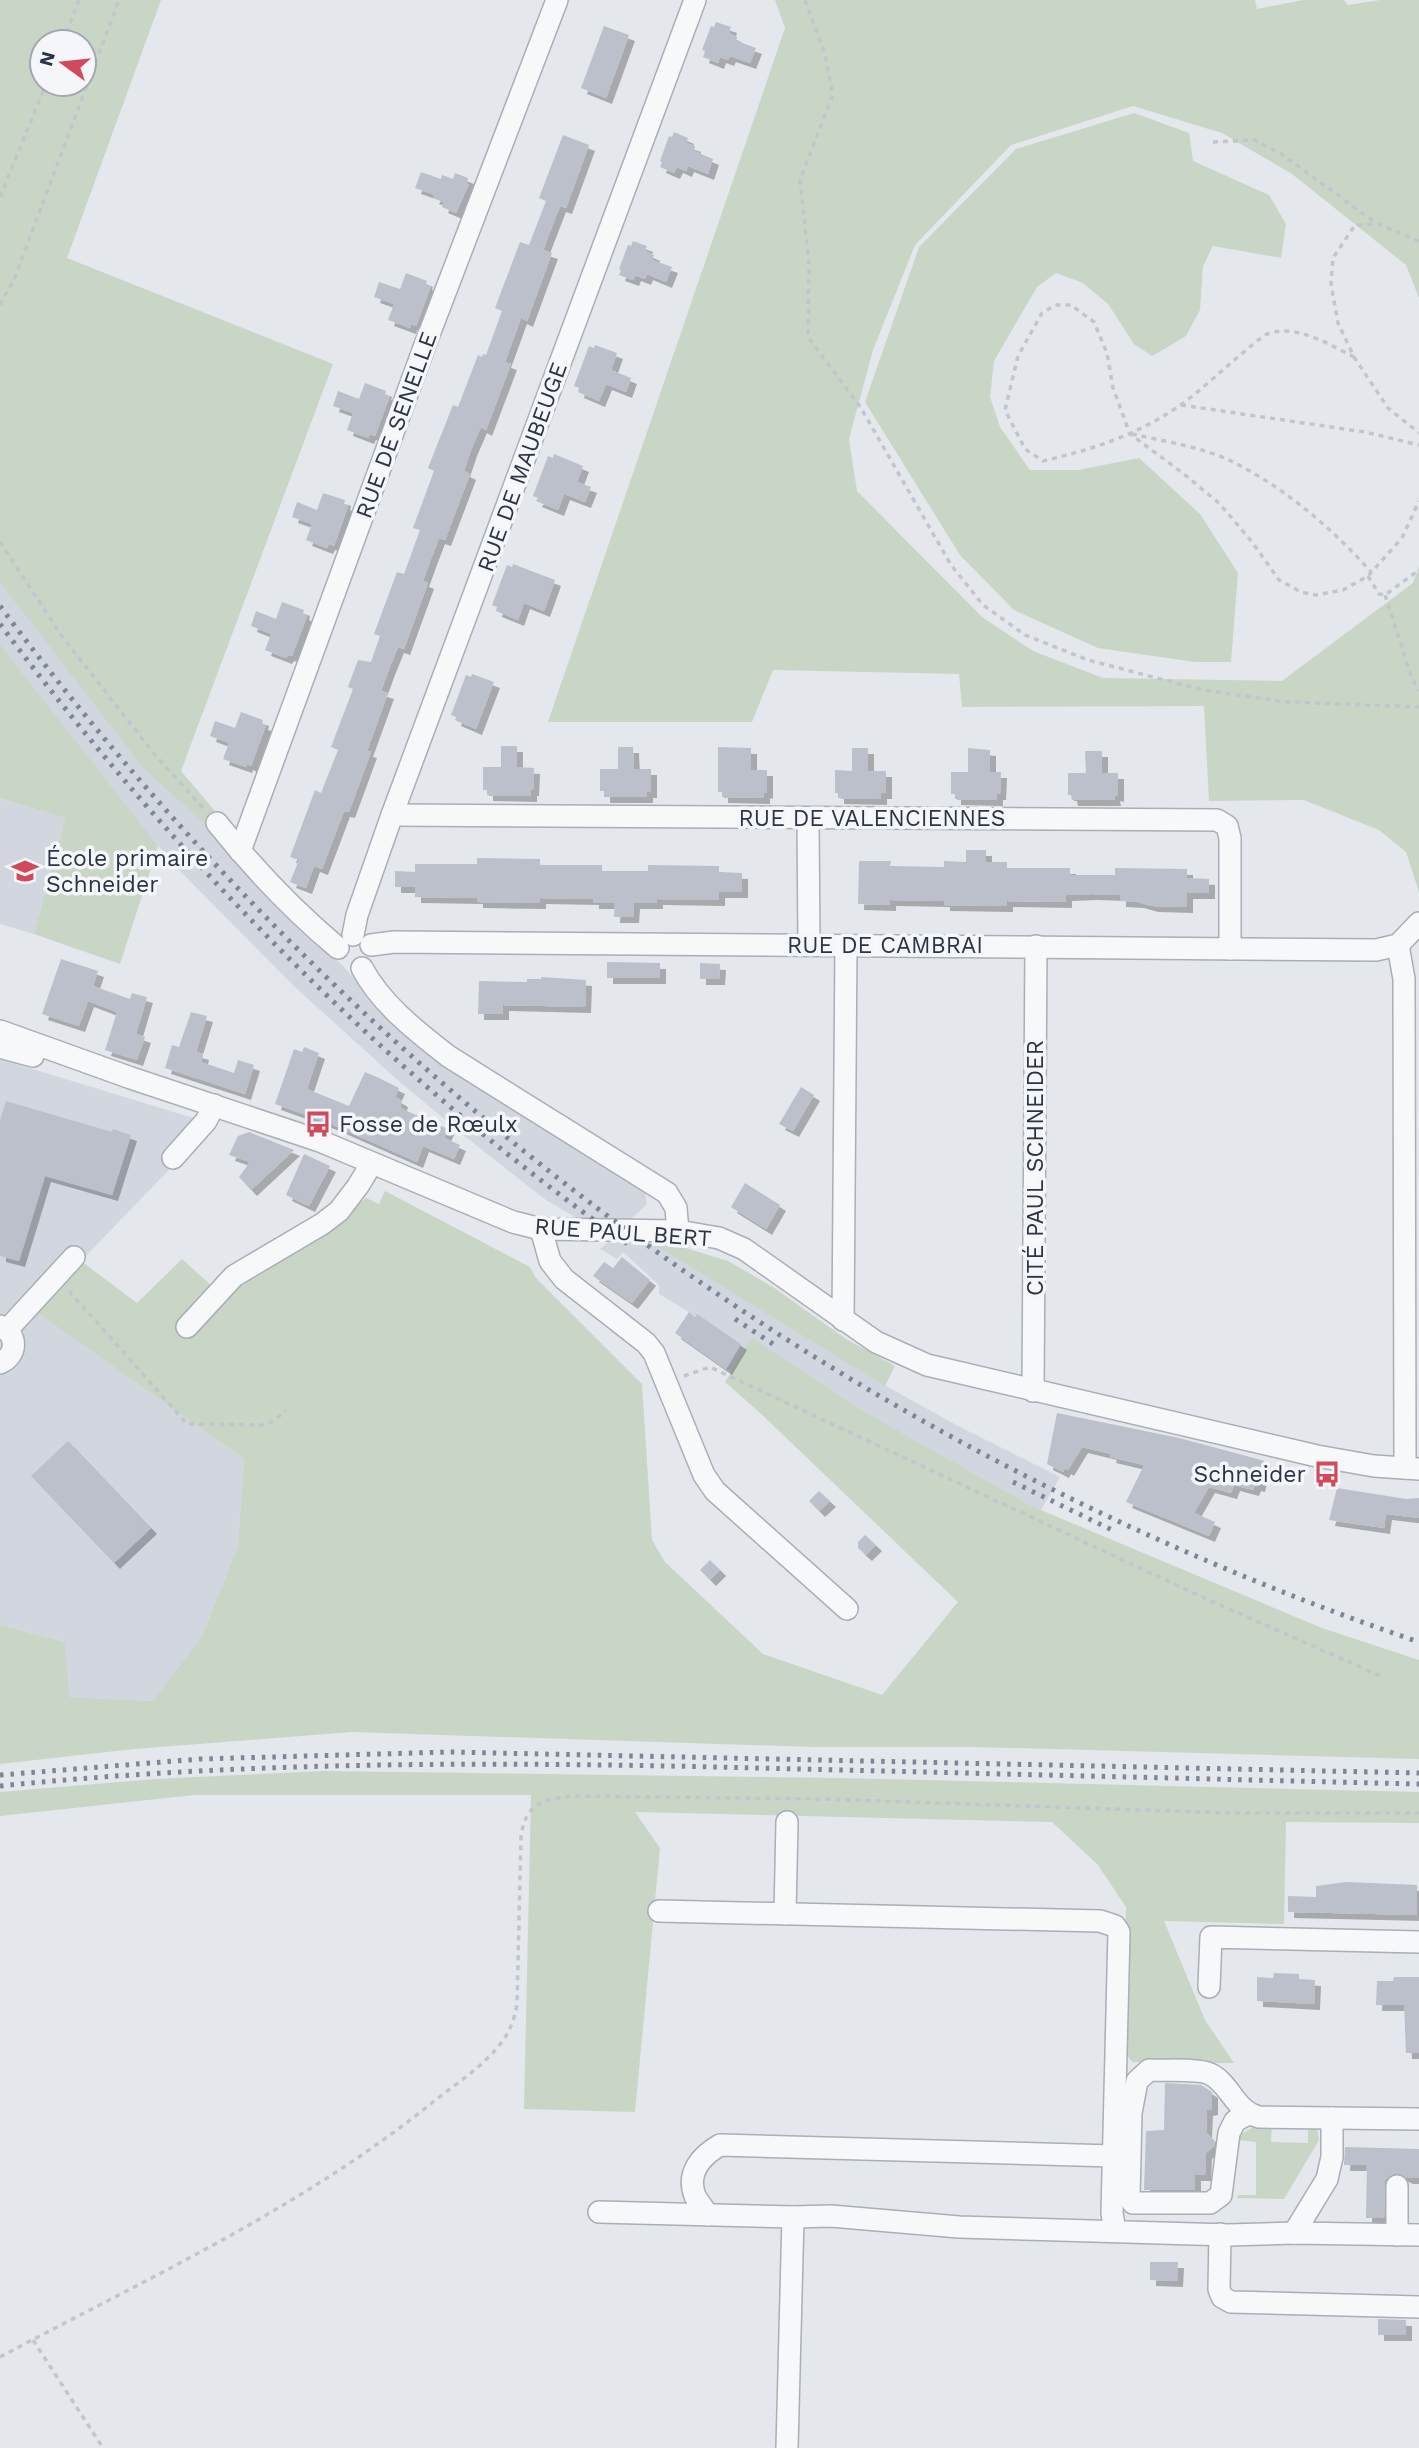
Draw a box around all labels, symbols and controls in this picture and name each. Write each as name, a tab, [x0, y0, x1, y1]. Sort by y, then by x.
north arrow	[28, 28, 98, 98]
text: N	[34, 49, 60, 69]
street label: RUE DE SENELLE	[350, 328, 443, 522]
street label: RUE DE MAUBEUGE	[472, 359, 573, 576]
street label: RUE DE VALENCIENNES	[739, 805, 1005, 832]
place label: École primaire Schneider	[46, 845, 208, 898]
school or university icon: École primaire Schneider	[10, 856, 40, 886]
street label: RUE DE CAMBRAI	[787, 932, 983, 959]
street label: CITÉ PAUL SCHNEIDER	[1022, 1040, 1049, 1296]
bus stop icon: Fosse de Rœulx	[303, 1109, 333, 1139]
place label: Fosse de Rœulx	[339, 1111, 517, 1138]
street label: RUE PAUL BERT	[534, 1213, 712, 1252]
bus stop icon: Schneider	[1312, 1459, 1342, 1489]
place label: Schneider	[1193, 1461, 1306, 1488]

